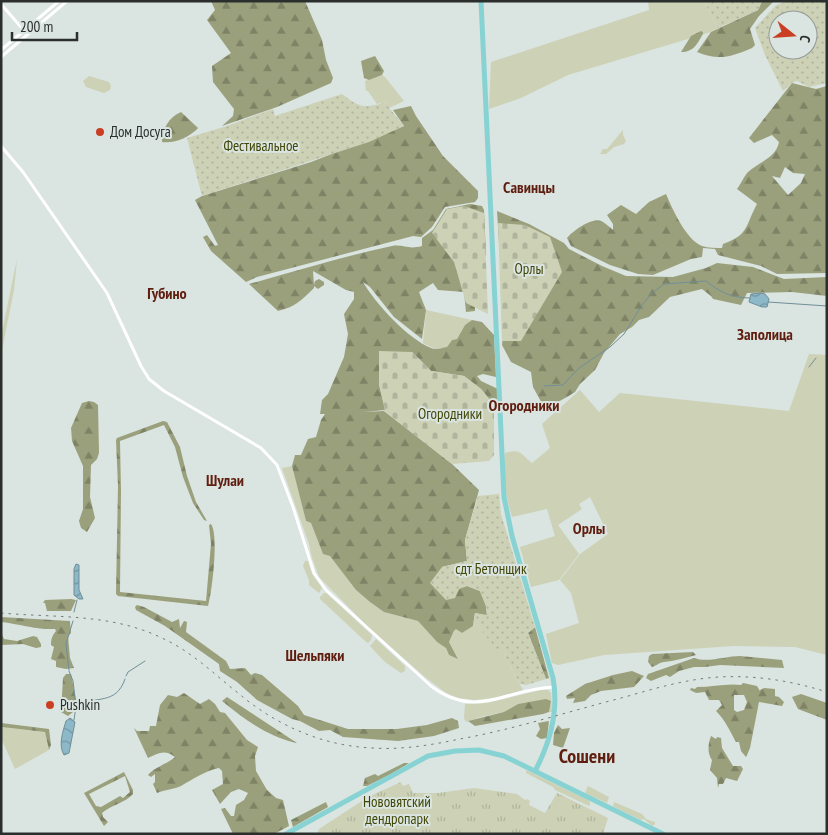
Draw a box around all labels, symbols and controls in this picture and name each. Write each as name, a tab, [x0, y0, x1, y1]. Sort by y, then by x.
scale bar	[12, 10, 78, 42]
north arrow	[768, 10, 818, 60]
text: 200 m	[20, 17, 53, 36]
text: С	[796, 33, 815, 45]
place label: Дом Досуга	[110, 122, 171, 141]
marker: Дом Досуга	[94, 126, 106, 138]
park label: Фестивальное	[223, 136, 299, 155]
district label: Савинцы	[503, 177, 555, 197]
park label: Орлы	[515, 259, 543, 278]
district label: Губино	[147, 283, 187, 303]
district label: Заполица	[737, 324, 793, 344]
district label: Огородники	[489, 395, 559, 415]
park label: Огородники	[418, 404, 482, 423]
district label: Шулаи	[206, 470, 244, 490]
district label: Орлы	[573, 518, 605, 538]
park label: сдт Бетонщик	[455, 559, 527, 578]
district label: Шельпяки	[285, 645, 345, 665]
place label: Pushkin	[60, 695, 100, 714]
marker: Pushkin	[44, 699, 56, 711]
district label: Сошени	[559, 743, 615, 769]
park label: Нововятский дендропарк	[363, 792, 431, 828]

